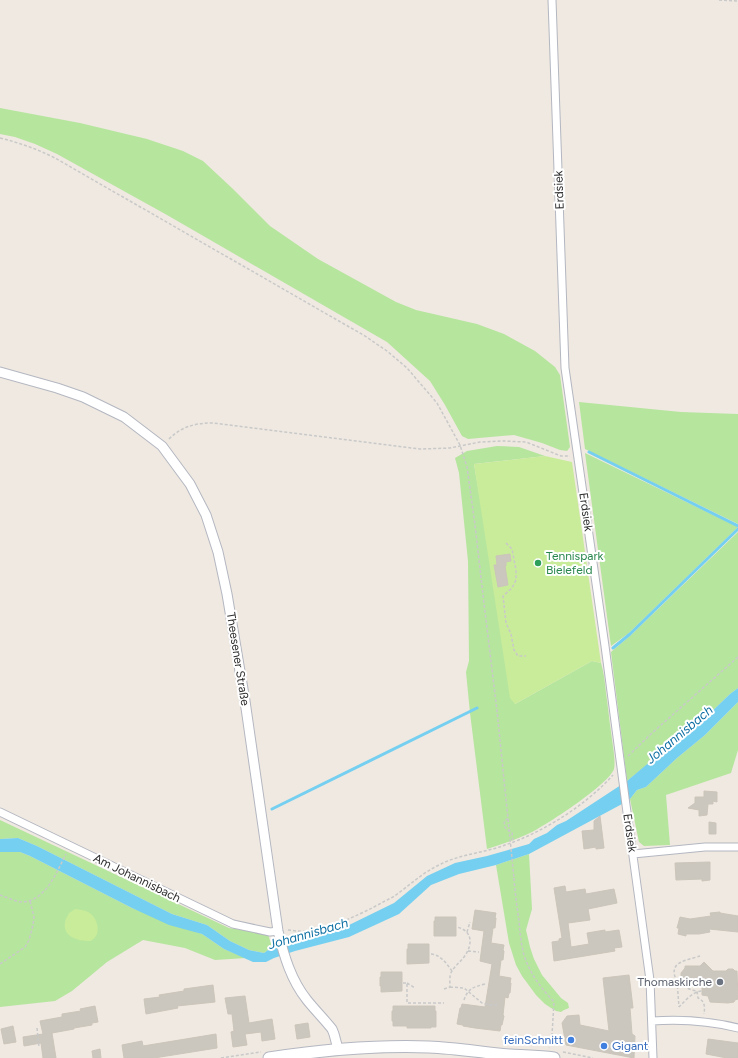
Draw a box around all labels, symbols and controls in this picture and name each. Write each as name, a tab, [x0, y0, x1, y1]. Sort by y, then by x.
street label: Erdsiek	[551, 170, 567, 210]
street label: Erdsiek	[576, 492, 596, 532]
place label: Tennispark Bielefeld	[546, 549, 603, 577]
marker: Tennispark Bielefeld	[533, 558, 543, 568]
street label: Theesener Straße	[224, 611, 252, 707]
water label: Johannisbach	[642, 702, 716, 767]
street label: Erdsiek	[620, 813, 640, 853]
street label: Am Johannisbach	[91, 851, 183, 905]
water label: Johannisbach	[266, 915, 350, 952]
place label: Thomaskirche	[637, 975, 712, 989]
marker: Thomaskirche	[715, 977, 725, 987]
place label: feinSchnitt	[503, 1033, 563, 1047]
marker: feinSchnitt	[566, 1035, 576, 1045]
place label: Gigant	[612, 1039, 649, 1053]
marker: Gigant	[599, 1041, 609, 1051]

